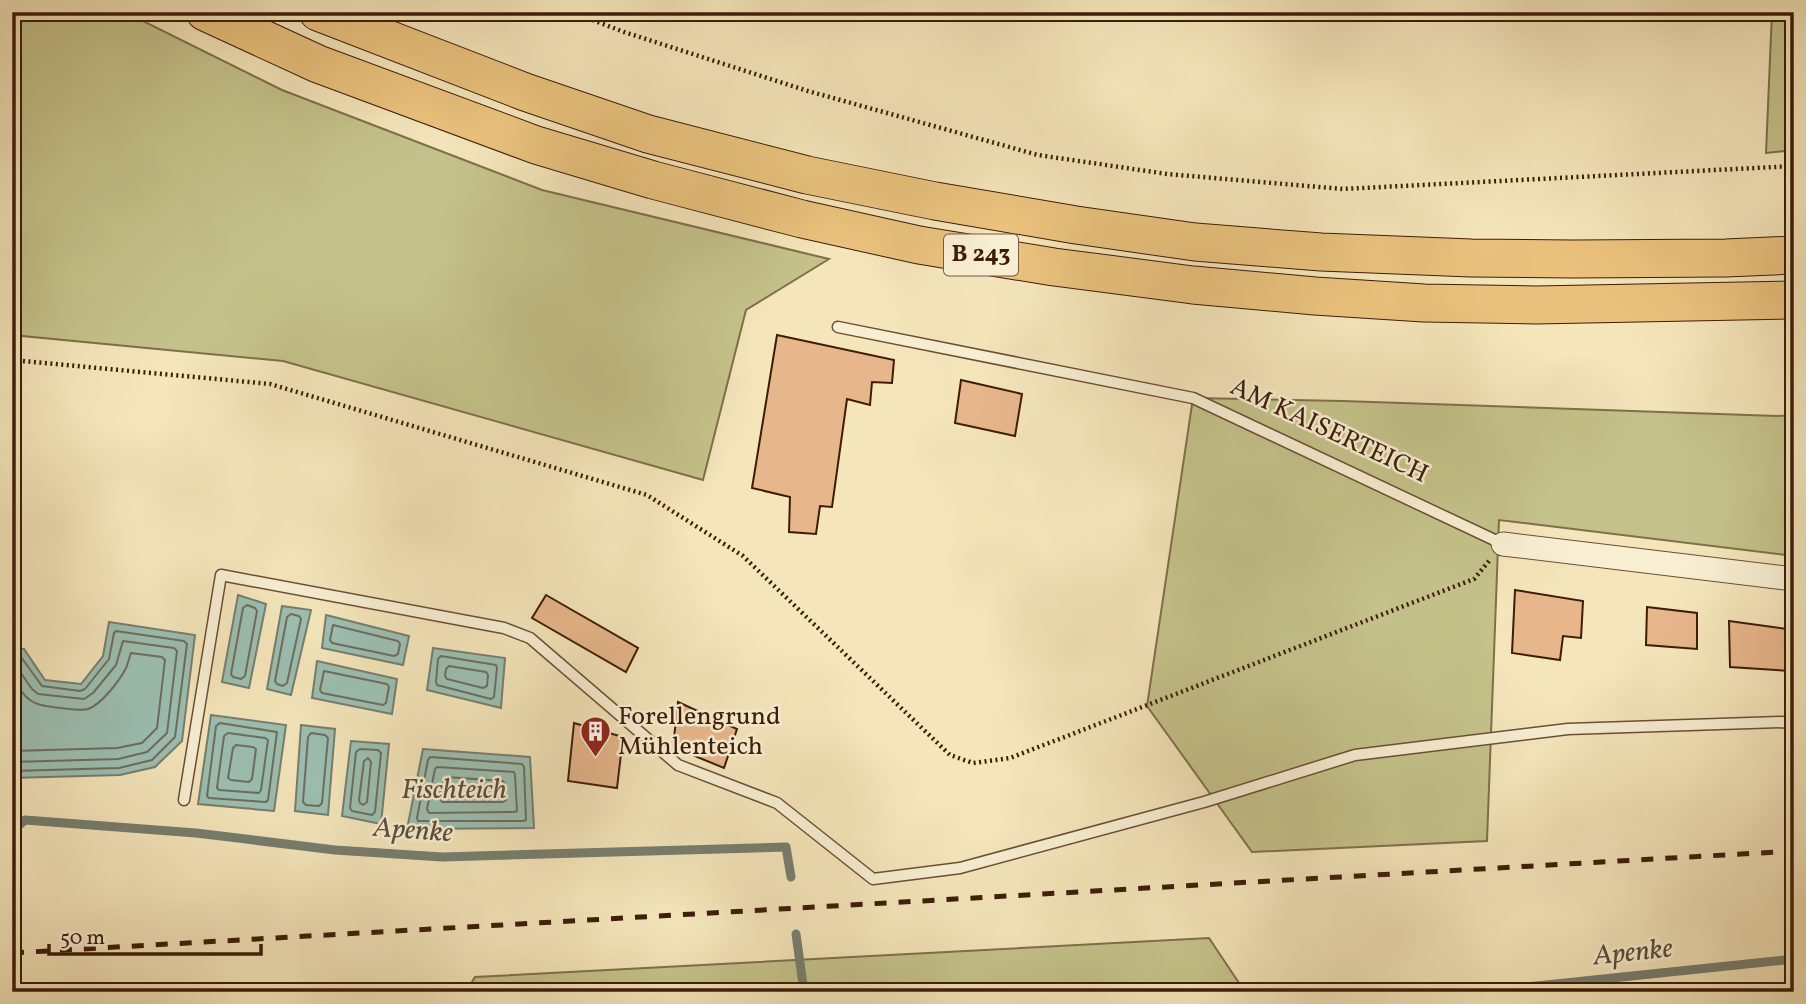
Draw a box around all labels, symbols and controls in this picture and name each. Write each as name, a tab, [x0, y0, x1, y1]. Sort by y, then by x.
road number: B 243	[944, 234, 1018, 276]
street label: AM KAISERTEICH	[1224, 369, 1434, 493]
place label: Forellengrund Mühlenteich	[618, 699, 781, 765]
building icon: Forellengrund Mühlenteich	[578, 715, 612, 759]
water label: Fischteich	[401, 771, 507, 810]
water label: Apenke	[371, 809, 454, 853]
scale bar	[49, 913, 261, 957]
text: 50 m	[60, 924, 105, 953]
water label: Apenke	[1590, 929, 1675, 977]

